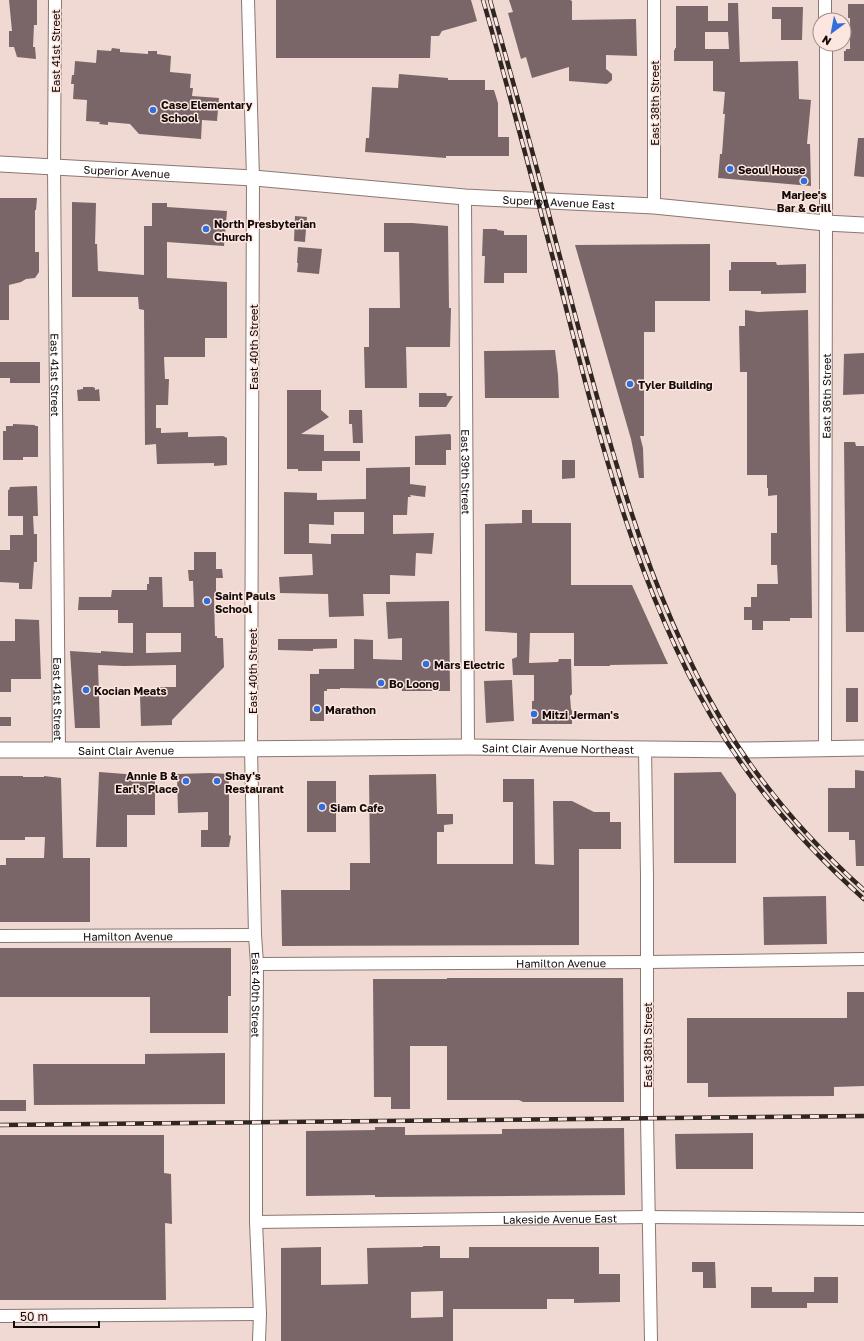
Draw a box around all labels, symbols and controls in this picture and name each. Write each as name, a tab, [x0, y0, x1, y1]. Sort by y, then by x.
street label: East 41st Street	[49, 9, 62, 93]
north arrow	[812, 12, 852, 52]
text: N	[819, 33, 833, 49]
street label: East 38th Street	[648, 60, 661, 146]
place label: Case Elementary School	[161, 98, 253, 124]
marker: Case Elementary School	[148, 105, 158, 115]
street label: Superior Avenue	[83, 162, 170, 180]
place label: Seoul House	[738, 163, 806, 176]
marker: Seoul House	[725, 164, 735, 174]
marker: Marjee's Bar & Grill	[799, 176, 809, 186]
place label: Marjee's Bar & Grill	[777, 188, 832, 214]
street label: Superior Avenue East	[502, 192, 615, 211]
place label: North Presbyterian Church	[214, 217, 316, 243]
marker: North Presbyterian Church	[201, 224, 211, 234]
street label: East 40th Street	[247, 304, 260, 390]
street label: East 41st Street	[49, 333, 63, 417]
street label: East 36th Street	[819, 353, 832, 439]
place label: Tyler Building	[638, 378, 713, 391]
marker: Tyler Building	[625, 379, 635, 389]
street label: East 39th Street	[460, 429, 473, 515]
place label: Saint Pauls School	[215, 589, 276, 615]
marker: Saint Pauls School	[202, 596, 212, 606]
street label: East 40th Street	[246, 628, 259, 714]
street label: East 41st Street	[52, 657, 65, 741]
place label: Mars Electric	[434, 658, 505, 671]
marker: Mars Electric	[421, 659, 431, 669]
place label: Bo Loong	[389, 677, 439, 690]
marker: Bo Loong	[376, 678, 386, 688]
place label: Kocian Meats	[94, 684, 167, 697]
marker: Kocian Meats	[81, 685, 91, 695]
place label: Marathon	[325, 703, 376, 716]
marker: Marathon	[312, 704, 322, 714]
place label: Mitzi Jerman's	[542, 708, 619, 721]
marker: Mitzi Jerman's	[529, 709, 539, 719]
street label: Saint Clair Avenue Northeast	[482, 741, 634, 755]
street label: Saint Clair Avenue	[78, 743, 174, 757]
place label: Annie B & Earl's Place	[115, 769, 179, 795]
place label: Shay's Restaurant	[225, 769, 285, 795]
marker: Annie B & Earl's Place	[181, 776, 191, 786]
marker: Shay's Restaurant	[212, 776, 222, 786]
place label: Siam Cafe	[330, 801, 384, 814]
marker: Siam Cafe	[317, 802, 327, 812]
street label: Hamilton Avenue	[83, 929, 173, 942]
street label: East 40th Street	[250, 951, 264, 1038]
street label: Hamilton Avenue	[516, 956, 606, 969]
street label: East 38th Street	[641, 1002, 654, 1088]
street label: Lakeside Avenue East	[503, 1211, 617, 1225]
scale bar	[14, 1303, 99, 1329]
text: 50 m	[20, 1309, 48, 1324]

